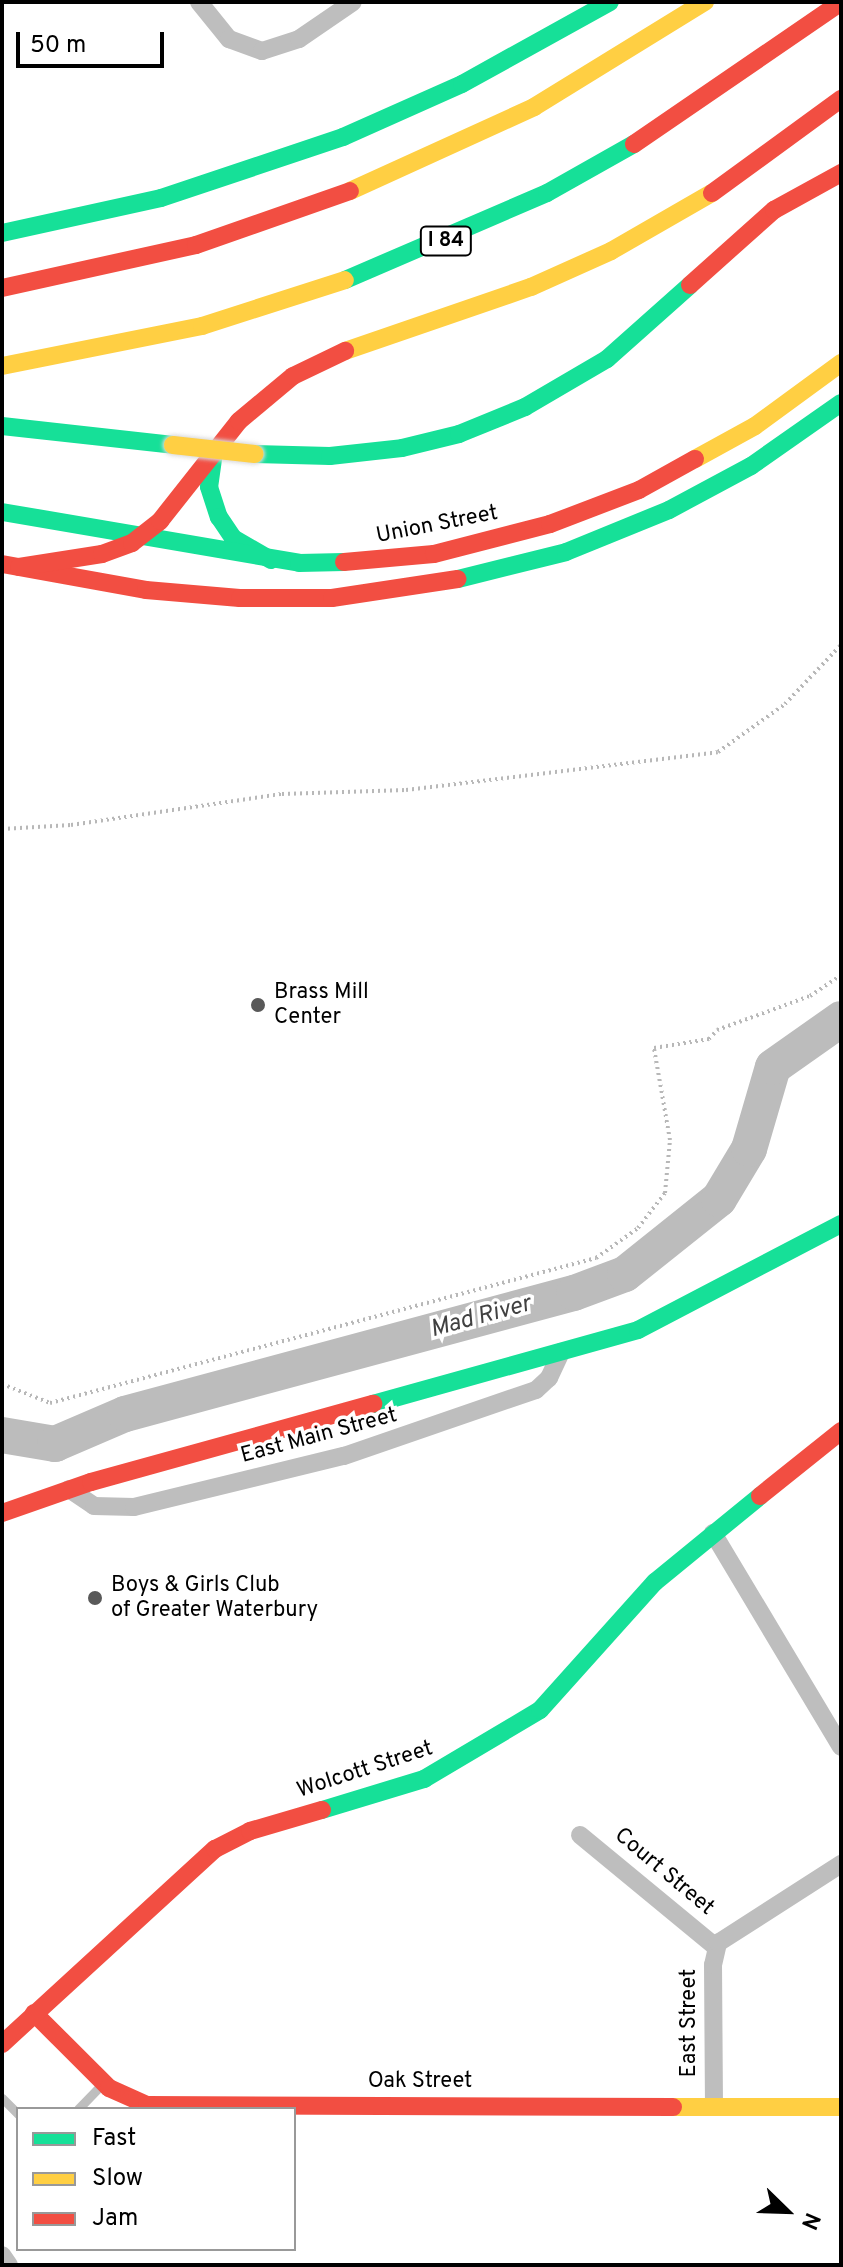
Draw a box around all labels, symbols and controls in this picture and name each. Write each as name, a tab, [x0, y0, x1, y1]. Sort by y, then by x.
scale bar	[20, 16, 168, 66]
text: 50 m	[30, 31, 86, 61]
road number: I 84	[418, 225, 474, 257]
street label: Union Street	[374, 500, 500, 550]
place label: Brass Mill Center	[274, 979, 369, 1030]
marker: Brass Mill Center	[249, 996, 267, 1014]
water label: Mad River	[427, 1291, 535, 1345]
street label: East Main Street	[238, 1402, 400, 1470]
place label: Boys & Girls Club of Greater Waterbury	[111, 1572, 319, 1624]
marker: Boys & Girls Club of Greater Waterbury	[86, 1589, 104, 1607]
street label: Wolcott Street	[294, 1736, 436, 1804]
street label: Court Street	[609, 1823, 719, 1921]
street label: East Street	[677, 1969, 703, 2077]
street label: Oak Street	[368, 2069, 472, 2095]
legend	[16, 2107, 296, 2251]
text: Fast	[92, 2124, 136, 2154]
text: Slow	[92, 2164, 143, 2194]
north arrow	[747, 2171, 827, 2251]
text: Jam	[92, 2204, 138, 2234]
text: N	[794, 2208, 825, 2233]

